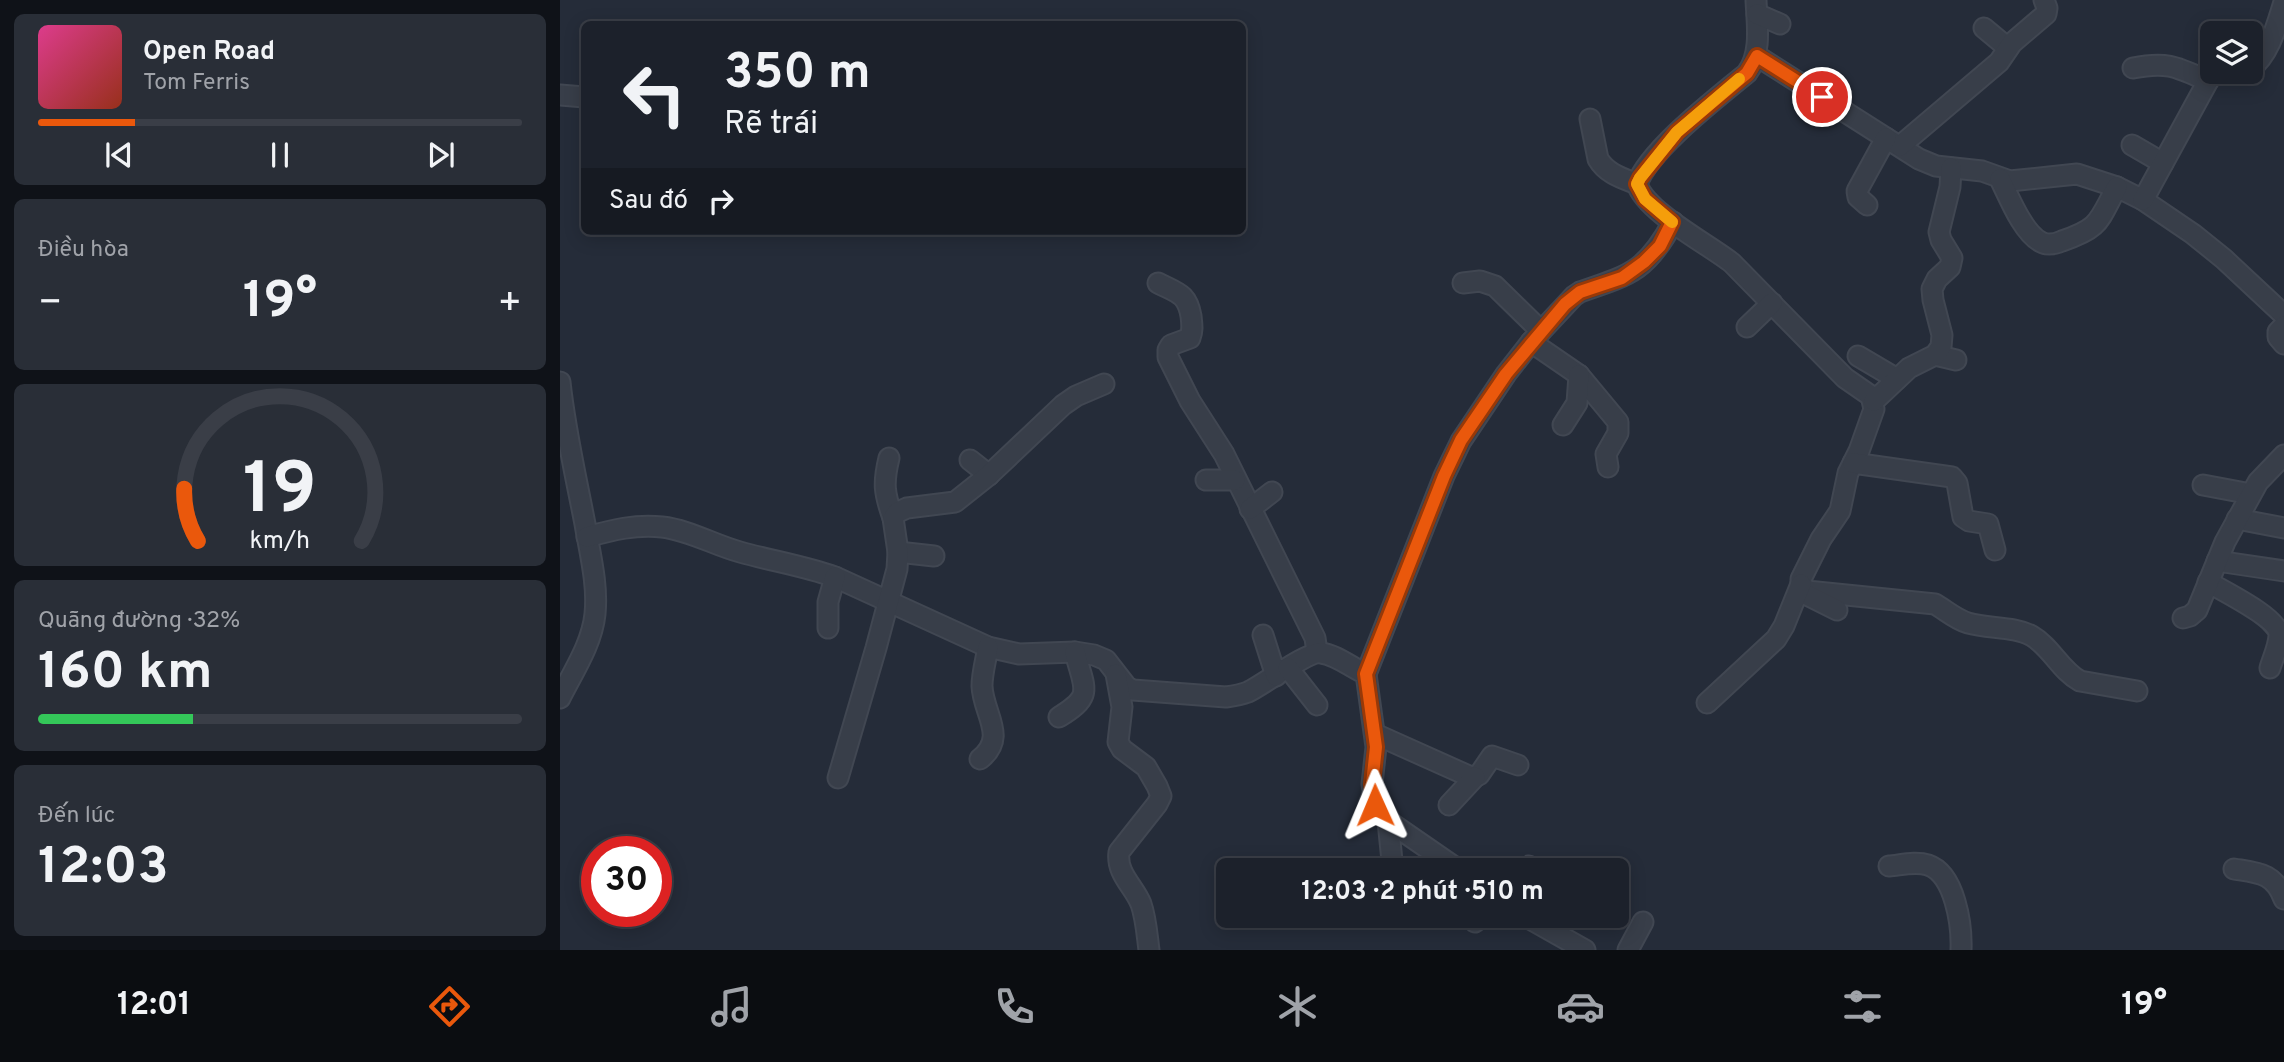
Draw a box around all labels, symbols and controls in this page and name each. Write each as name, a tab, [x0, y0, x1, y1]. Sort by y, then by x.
map controls	[2200, 21, 2263, 84]
button: layers	[2200, 21, 2263, 84]
text: Open Road	[143, 36, 275, 69]
text: 350 m	[724, 44, 871, 106]
icon: left	[609, 49, 700, 140]
pin	[1792, 67, 1852, 127]
text: Tom Ferris	[143, 69, 250, 98]
icon: arrive	[1803, 78, 1841, 116]
text: Rẽ trái	[724, 105, 818, 145]
icon: previous	[100, 136, 138, 174]
icon: pause	[261, 136, 299, 174]
icon: next	[422, 136, 460, 174]
icon: right	[702, 182, 740, 220]
text: Sau đó	[609, 185, 688, 218]
text: Điều hòa	[38, 236, 129, 265]
text: 19°	[243, 270, 317, 336]
text: −	[38, 280, 63, 329]
text: +	[497, 280, 522, 329]
text: 19	[243, 447, 317, 539]
text: km/h	[250, 526, 310, 558]
text: Quãng đường · 32%	[38, 607, 240, 636]
text: 160 km	[38, 641, 213, 707]
position arrow	[1338, 768, 1412, 842]
text: Đến lúc	[38, 802, 115, 831]
text: 12:03	[38, 836, 169, 902]
speed limit sign: 30	[581, 836, 672, 927]
text: 12:03 · 2 phút · 510 m	[1301, 876, 1544, 909]
icon: directions	[425, 982, 474, 1031]
icon: music	[707, 982, 756, 1031]
icon: phone	[990, 982, 1039, 1031]
icon: climate	[1273, 982, 1322, 1031]
icon: car	[1556, 982, 1605, 1031]
icon: filters	[1838, 982, 1887, 1031]
text: 12:01	[117, 986, 191, 1026]
text: 19°	[2121, 986, 2167, 1026]

